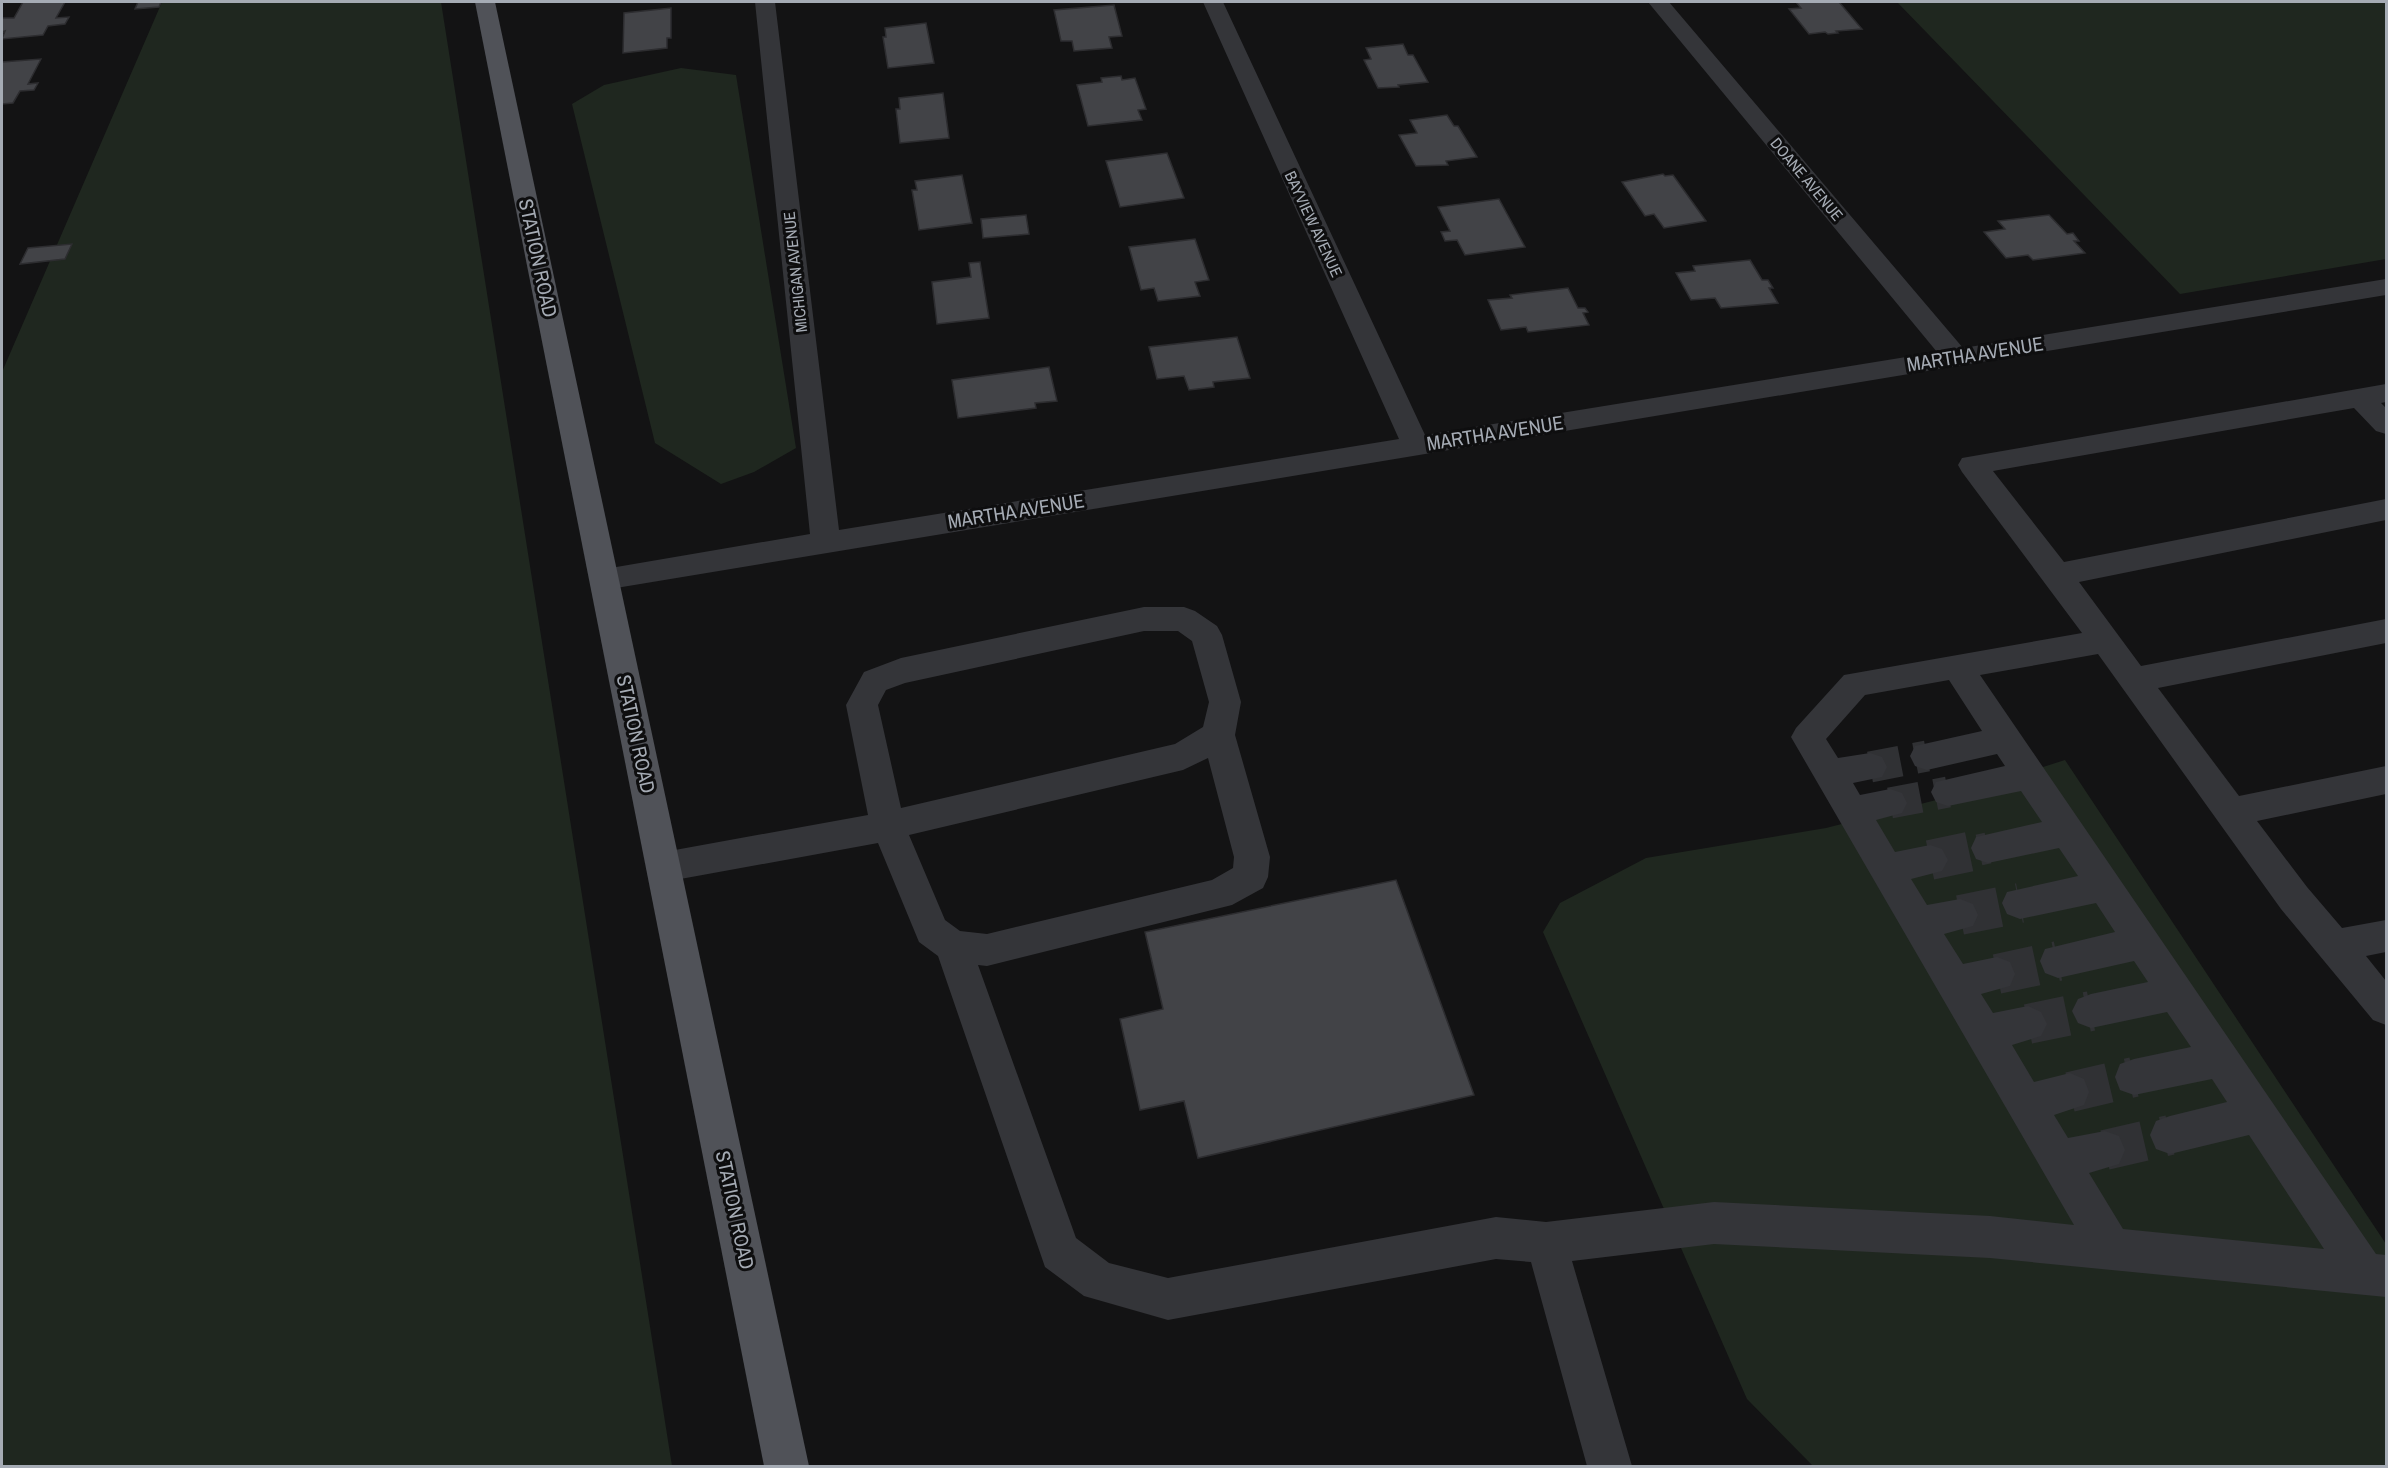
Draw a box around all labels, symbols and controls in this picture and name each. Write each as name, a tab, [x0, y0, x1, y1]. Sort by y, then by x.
street label: DOANE AVENUE	[1766, 133, 1848, 225]
street label: BAYVIEW AVENUE	[1280, 167, 1348, 281]
street label: STATION ROAD	[513, 196, 564, 320]
street label: MICHIGAN AVENUE	[778, 210, 812, 334]
street label: MARTHA AVENUE	[1905, 329, 2045, 378]
street label: MARTHA AVENUE	[1425, 408, 1565, 457]
street label: MARTHA AVENUE	[946, 486, 1086, 535]
street label: STATION ROAD	[611, 672, 662, 796]
street label: STATION ROAD	[710, 1148, 761, 1272]

